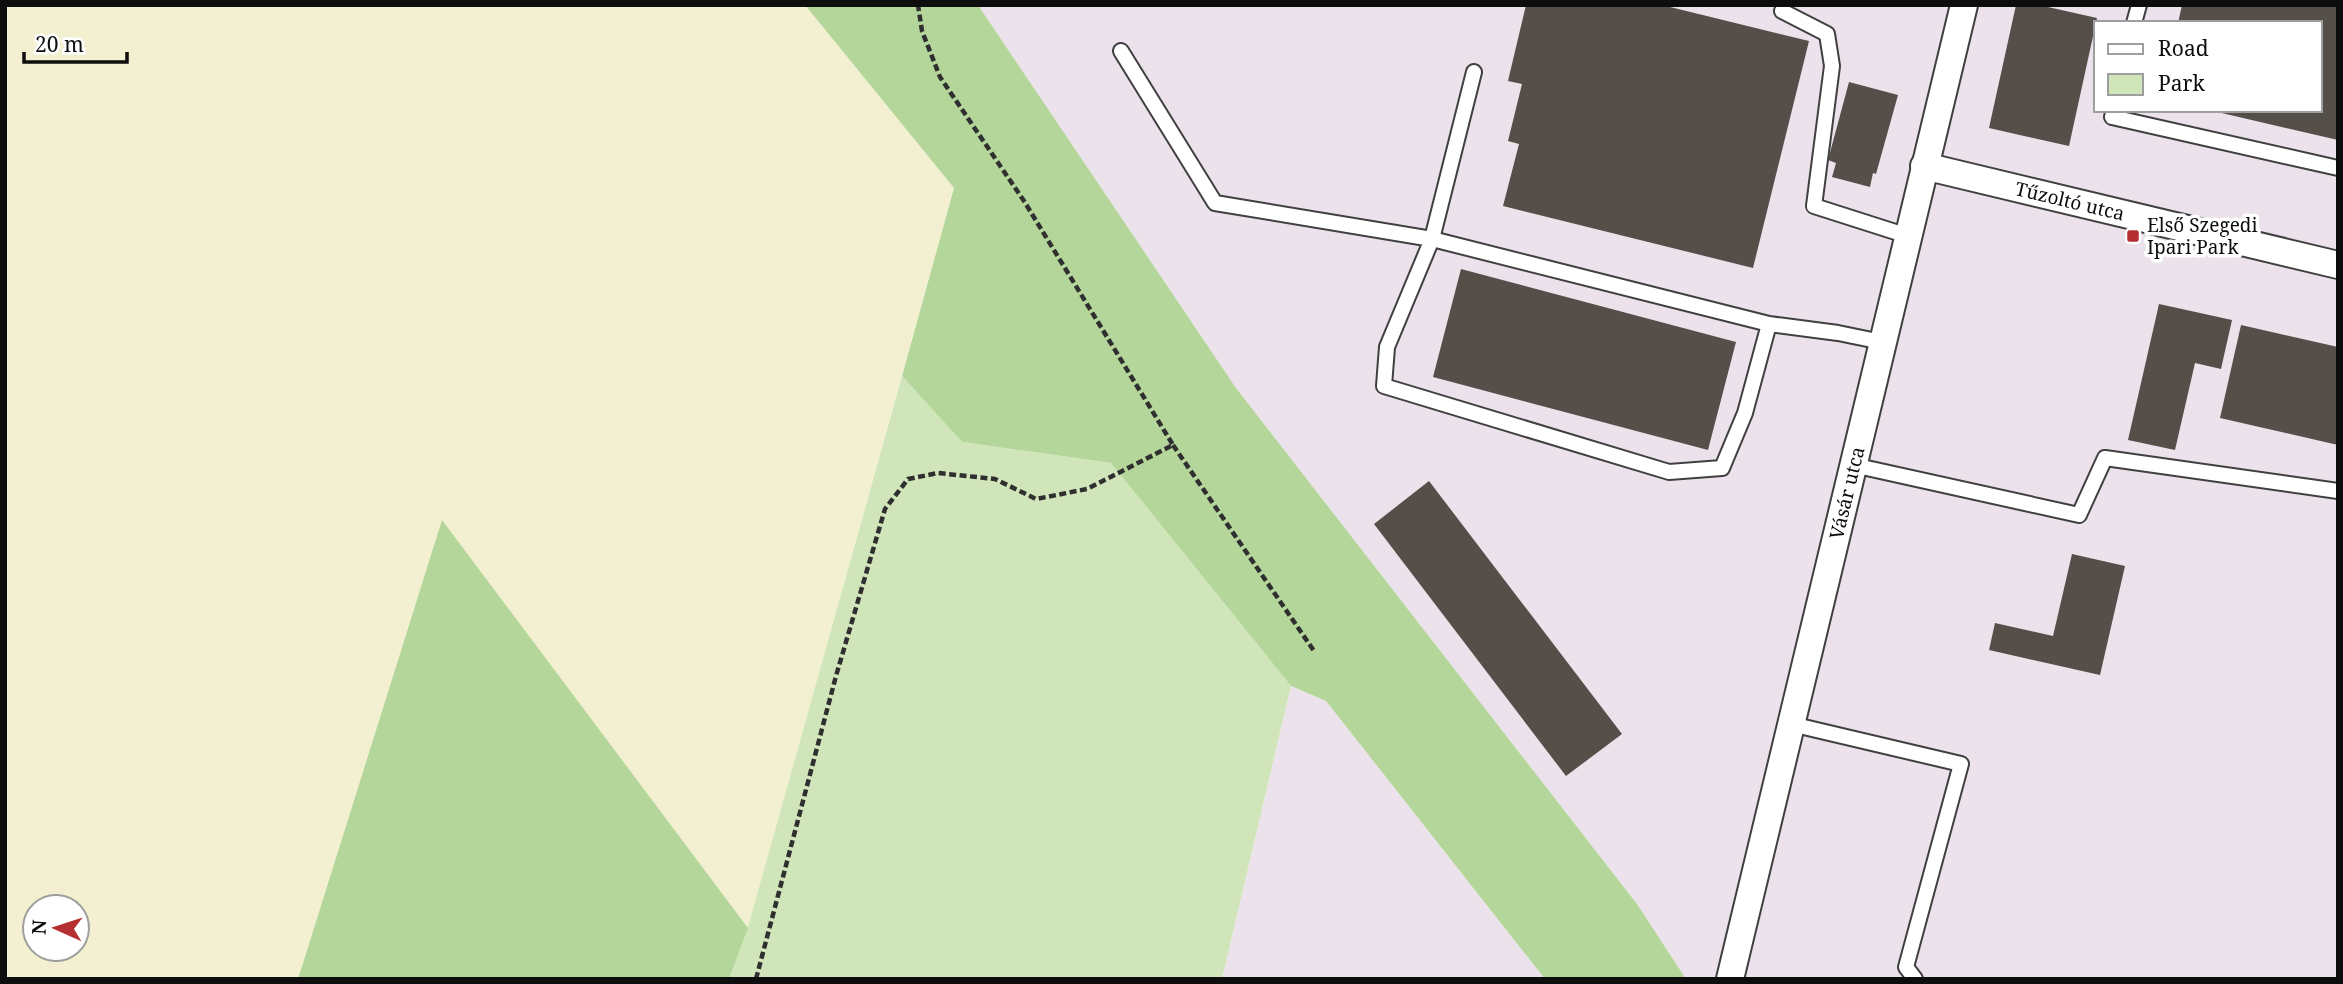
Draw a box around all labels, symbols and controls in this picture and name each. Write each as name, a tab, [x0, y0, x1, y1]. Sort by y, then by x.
scale bar	[24, 21, 128, 65]
legend	[2094, 21, 2322, 112]
text: 20 m	[35, 30, 84, 58]
text: Road	[2158, 34, 2209, 62]
text: Park	[2158, 69, 2205, 97]
street label: Tűzoltó utca	[2013, 175, 2127, 227]
place label: Első Szegedi Ipari Park	[2147, 212, 2258, 260]
marker: Első Szegedi Ipari Park	[2125, 228, 2141, 244]
street label: Vásár utca	[1823, 444, 1870, 542]
north arrow	[21, 893, 91, 963]
text: N	[26, 919, 52, 935]

